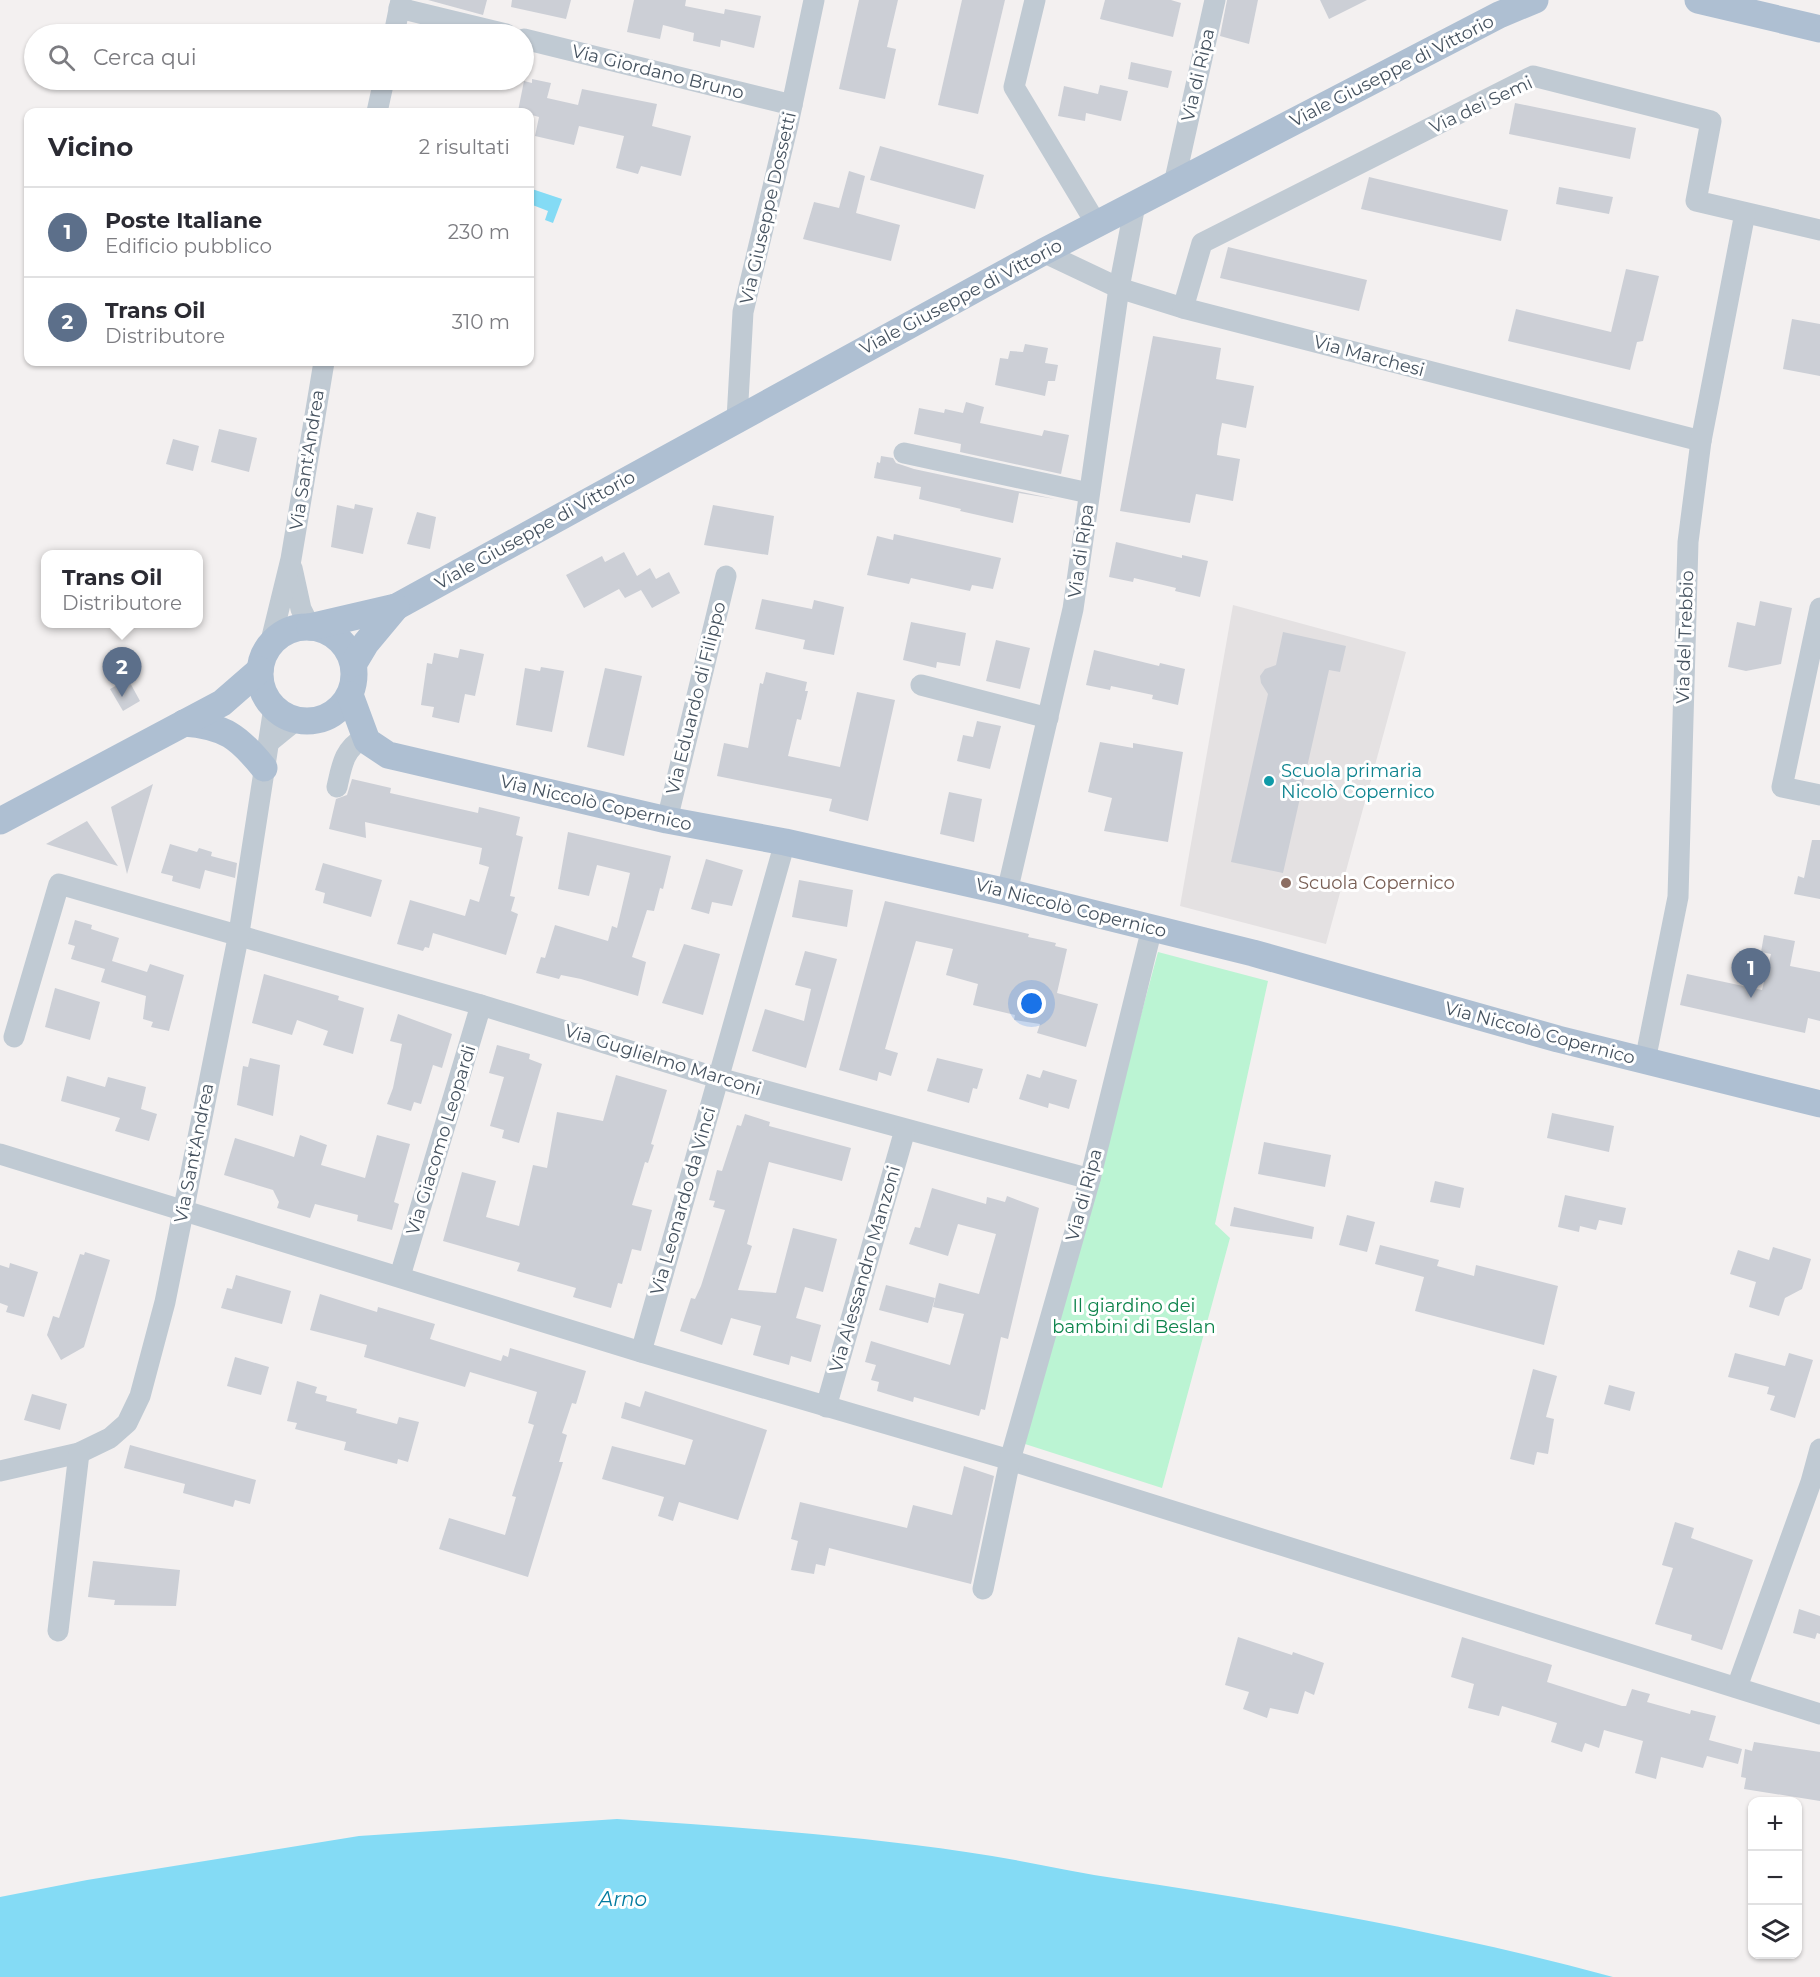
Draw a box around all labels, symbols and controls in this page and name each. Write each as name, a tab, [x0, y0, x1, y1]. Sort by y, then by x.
street label: Viale Giuseppe di Vittorio	[1286, 10, 1498, 132]
search box	[24, 24, 534, 90]
street label: Via di Ripa	[1177, 26, 1219, 124]
street label: Via Giordano Bruno	[570, 40, 746, 104]
icon: search	[45, 41, 78, 74]
text: Cerca qui	[93, 44, 197, 71]
street label: Via dei Semi	[1426, 72, 1536, 138]
street label: Via Giuseppe Dossetti	[735, 110, 801, 306]
text: Vicino	[48, 131, 133, 163]
text: 2 risultati	[419, 135, 510, 159]
text: Poste Italiane	[105, 207, 262, 234]
text: 1	[64, 220, 71, 244]
text: 230 m	[448, 220, 510, 244]
text: Edificio pubblico	[105, 234, 272, 258]
street label: Viale Giuseppe di Vittorio	[856, 234, 1066, 360]
text: Trans Oil	[105, 297, 205, 324]
text: 2	[62, 310, 73, 334]
text: 310 m	[452, 310, 510, 334]
text: Distributore	[105, 324, 225, 348]
street label: Via Marchesi	[1311, 331, 1427, 381]
street label: Via Sant'Andrea	[285, 388, 329, 532]
street label: Viale Giuseppe di Vittorio	[431, 466, 639, 594]
street label: Via di Ripa	[1064, 503, 1098, 599]
popup	[41, 550, 203, 628]
text: Trans Oil	[62, 564, 162, 591]
street label: Via del Trebbio	[1672, 570, 1698, 704]
text: Distributore	[62, 591, 182, 615]
street label: Via Eduardo di Filippo	[661, 599, 731, 797]
pin: 2	[102, 648, 142, 697]
place label: Scuola primaria Nicolò Copernico	[1281, 760, 1435, 803]
street label: Via Niccolò Copernico	[498, 770, 694, 836]
marker: Scuola primaria Nicolò Copernico	[1262, 774, 1276, 788]
place label: Scuola Copernico	[1298, 872, 1455, 894]
street label: Via Niccolò Copernico	[973, 874, 1169, 942]
marker: Scuola Copernico	[1279, 876, 1293, 890]
pin: 1	[1732, 948, 1770, 998]
your location	[1017, 989, 1046, 1018]
street label: Via Niccolò Copernico	[1442, 997, 1638, 1069]
street label: Via Guglielmo Marconi	[562, 1020, 764, 1100]
street label: Via Giacomo Leopardi	[402, 1042, 480, 1238]
street label: Via Sant'Andrea	[170, 1081, 218, 1225]
street label: Via Leonardo da Vinci	[646, 1104, 720, 1298]
street label: Via di Ripa	[1061, 1146, 1107, 1244]
street label: Via Alessandro Manzoni	[825, 1163, 905, 1375]
park label: Il giardino dei bambini di Beslan	[1052, 1295, 1216, 1338]
map controls	[1748, 1797, 1802, 1959]
button: +	[1748, 1797, 1802, 1851]
button: −	[1748, 1851, 1802, 1905]
water label: Arno	[598, 1887, 647, 1911]
button: layers	[1748, 1905, 1802, 1959]

